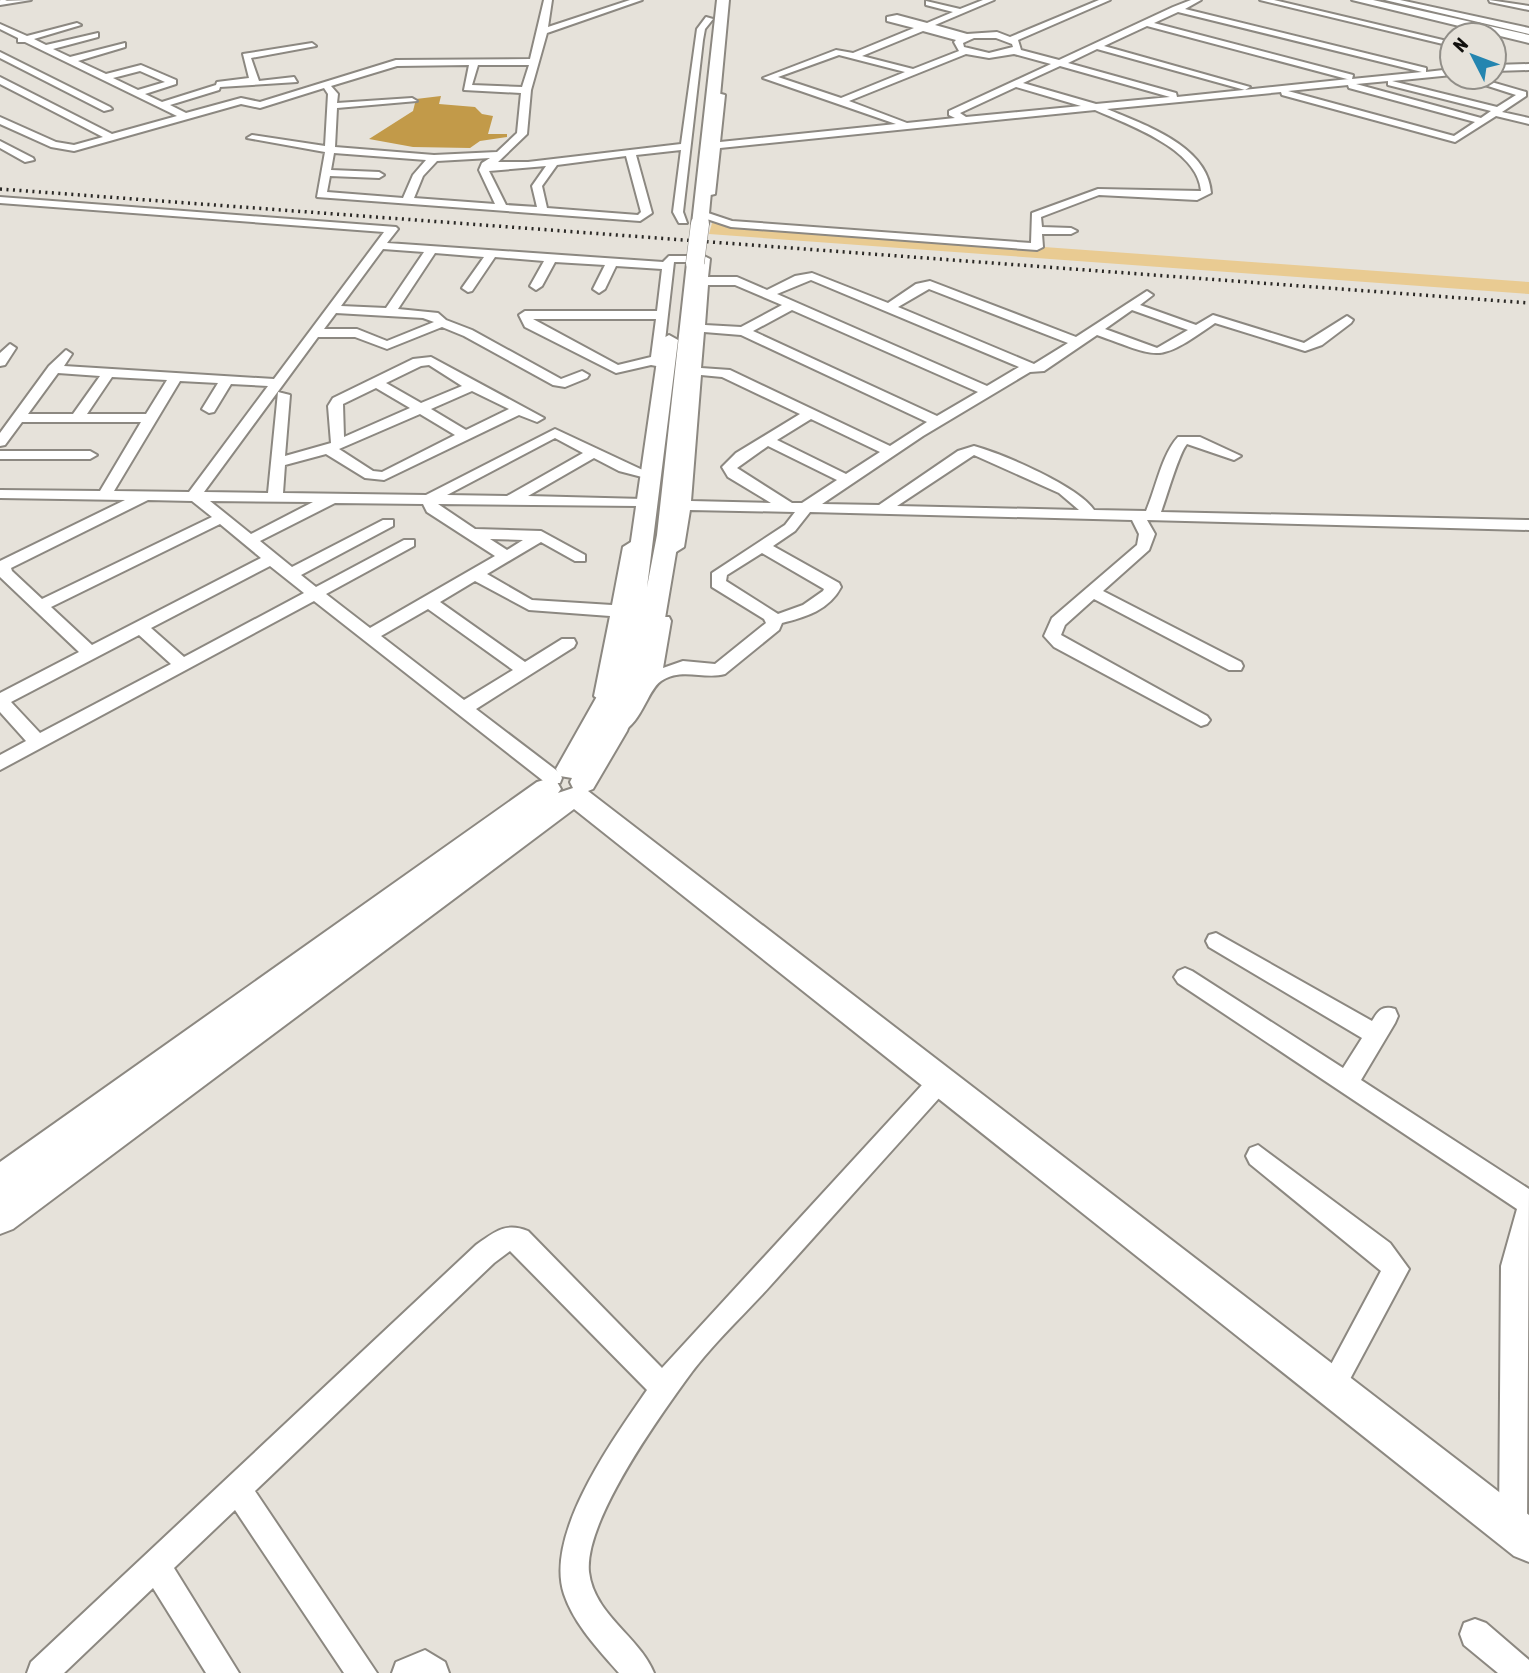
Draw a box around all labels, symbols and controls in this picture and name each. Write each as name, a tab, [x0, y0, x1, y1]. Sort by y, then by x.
north arrow	[1438, 21, 1508, 91]
text: N	[1448, 33, 1472, 56]

